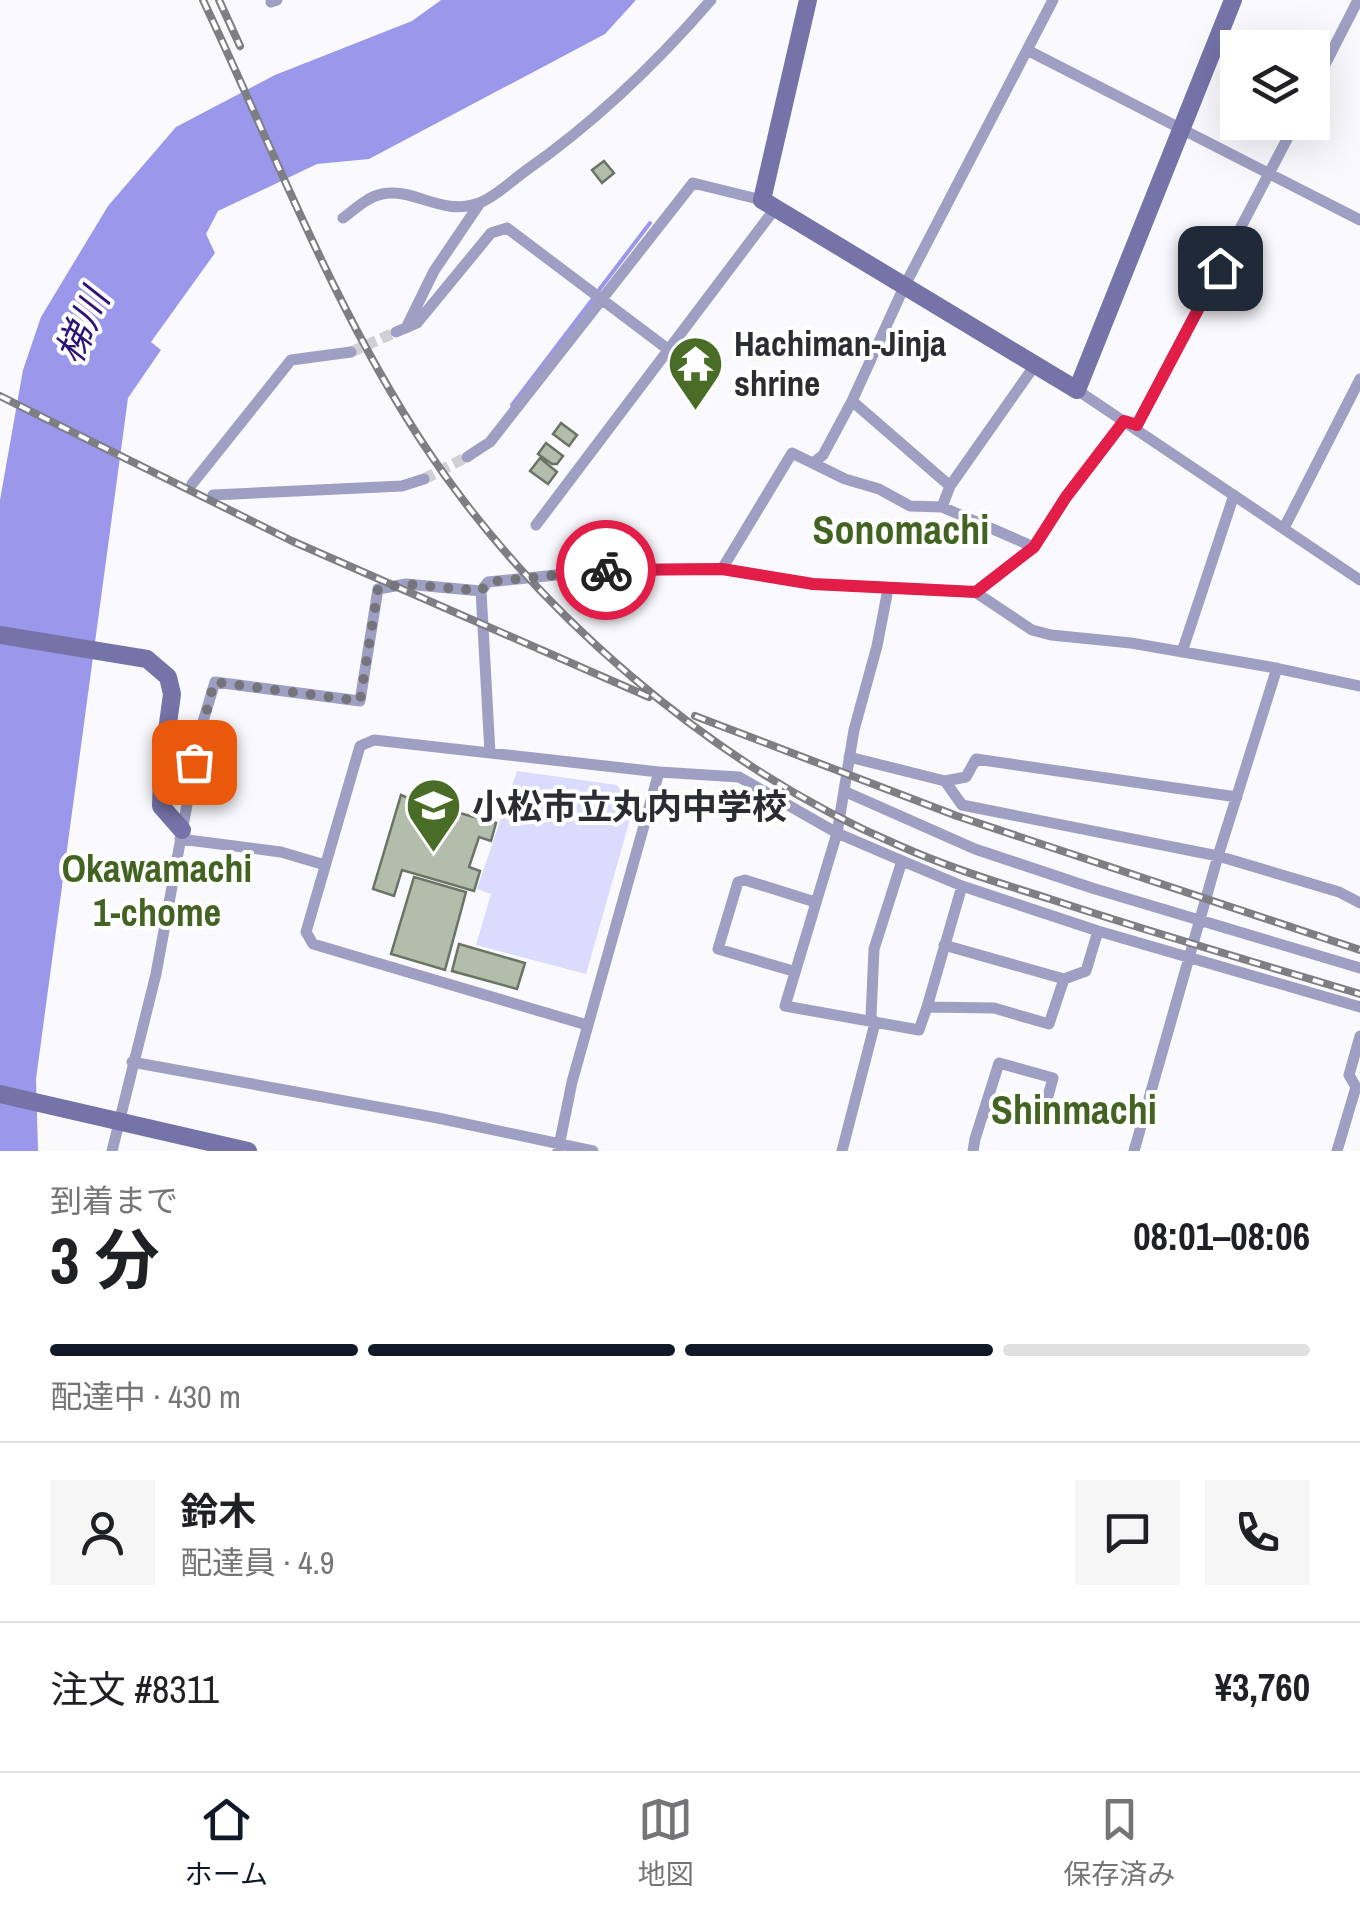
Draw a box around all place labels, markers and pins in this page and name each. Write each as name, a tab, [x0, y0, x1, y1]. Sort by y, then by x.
pin	[1178, 226, 1263, 311]
place label: Hachiman-Jinja shrine	[734, 320, 946, 407]
temple icon: Hachiman-Jinja shrine	[665, 333, 725, 412]
pin	[152, 720, 237, 805]
school or university icon: 小松市立丸内中学校	[403, 776, 463, 855]
place label: 小松市立丸内中学校	[472, 783, 787, 830]

